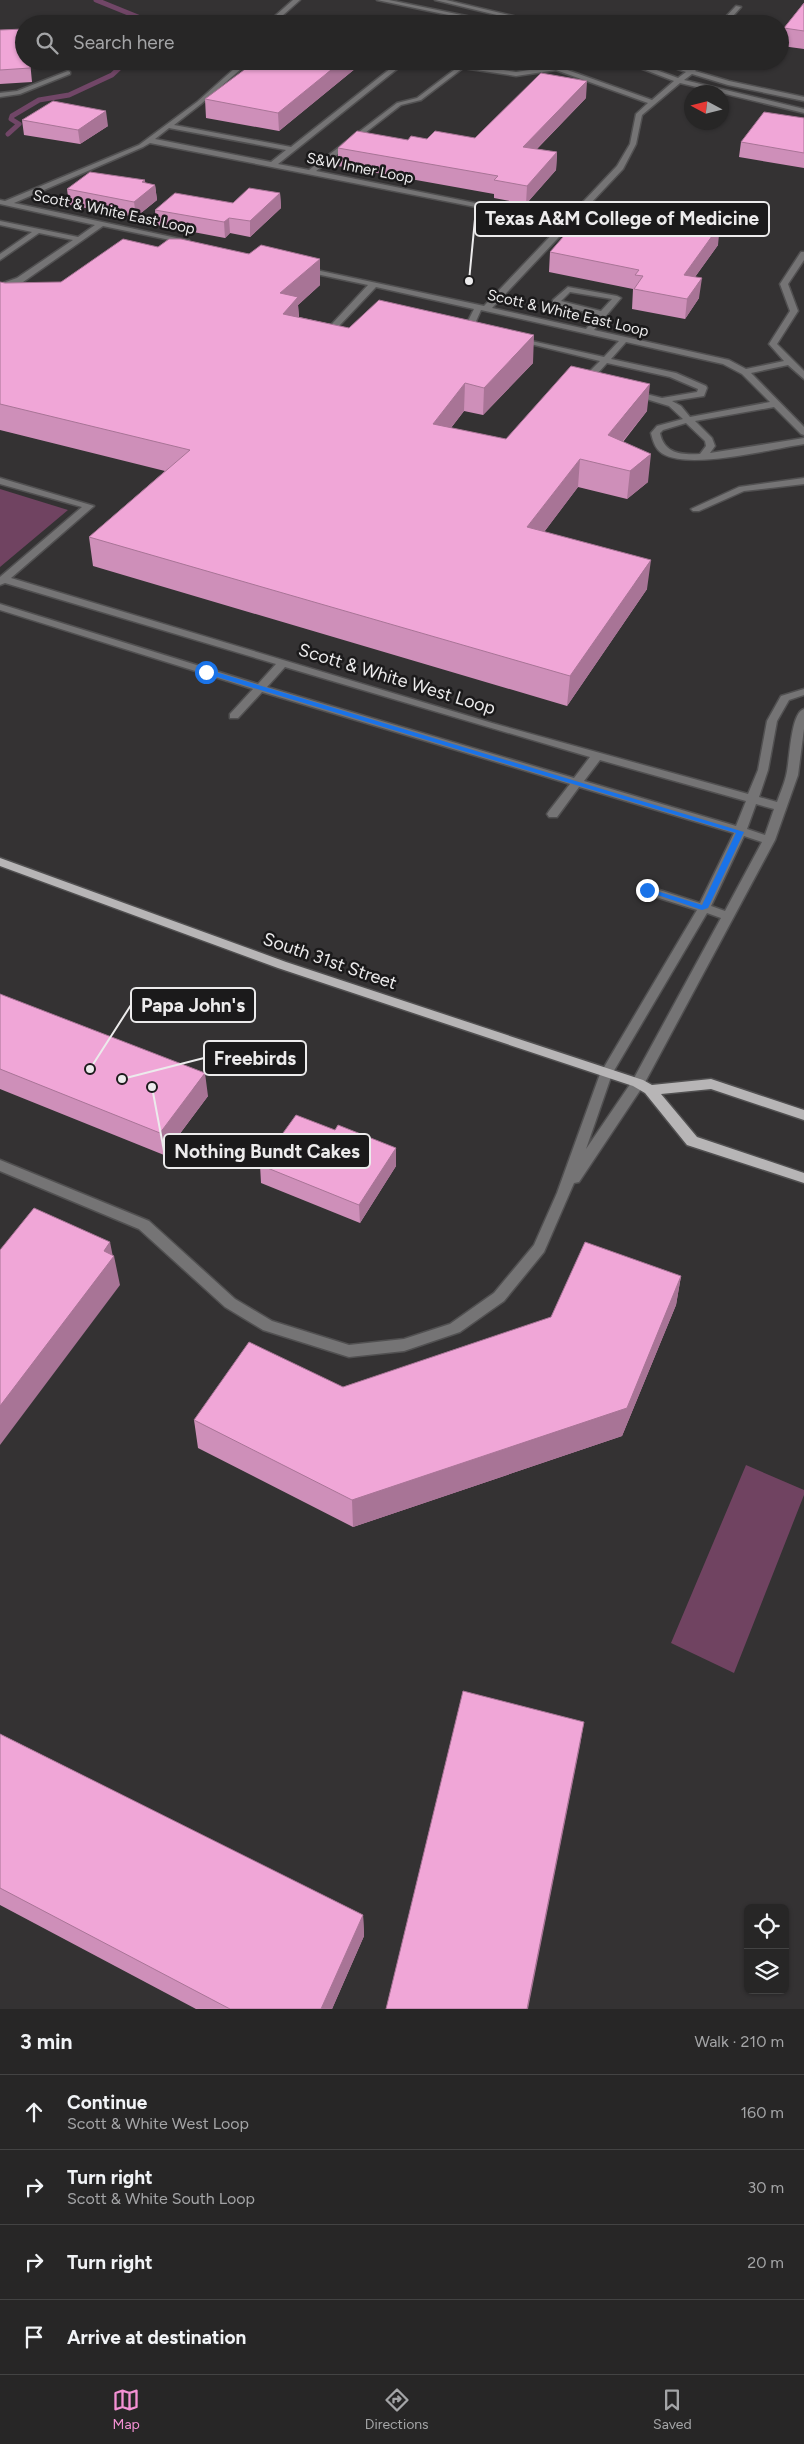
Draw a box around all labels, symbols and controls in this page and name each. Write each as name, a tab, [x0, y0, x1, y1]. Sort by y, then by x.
search box	[15, 15, 789, 70]
icon: search	[33, 29, 61, 57]
text: Search here	[73, 31, 175, 54]
north arrow	[684, 85, 729, 130]
street label: S&W Inner Loop	[305, 149, 415, 187]
street label: Scott & White East Loop	[31, 186, 197, 238]
callout: Texas A&M College of Medicine	[475, 202, 769, 236]
text: Texas A&M College of Medicine	[485, 207, 759, 230]
street label: Scott & White East Loop	[485, 286, 651, 340]
street label: Scott & White West Loop	[296, 639, 498, 719]
route start	[195, 661, 218, 684]
route end	[636, 879, 659, 902]
street label: South 31st Street	[260, 928, 400, 994]
callout: Papa John's	[131, 988, 255, 1022]
text: Papa John's	[141, 994, 245, 1017]
callout: Freebirds	[204, 1041, 306, 1075]
text: Freebirds	[214, 1047, 296, 1070]
callout: Nothing Bundt Cakes	[164, 1134, 370, 1168]
text: Nothing Bundt Cakes	[174, 1140, 360, 1163]
map controls	[744, 1904, 789, 1994]
button: locate	[744, 1904, 789, 1949]
button: layers	[744, 1949, 789, 1994]
text: 3 min	[20, 2029, 72, 2054]
text: Walk · 210 m	[695, 2032, 784, 2051]
text: Continue	[67, 2091, 147, 2114]
icon: ahead	[20, 2098, 48, 2126]
text: 160 m	[741, 2103, 784, 2122]
text: Scott & White West Loop	[67, 2114, 249, 2133]
text: Turn right	[67, 2166, 153, 2189]
icon: right	[20, 2173, 48, 2201]
text: 30 m	[747, 2178, 784, 2197]
text: Scott & White South Loop	[67, 2189, 255, 2208]
icon: right	[20, 2248, 48, 2276]
text: Turn right	[67, 2251, 153, 2274]
text: 20 m	[747, 2253, 784, 2272]
icon: arrive	[20, 2323, 48, 2351]
text: Arrive at destination	[67, 2326, 246, 2349]
tab: Map	[112, 2386, 140, 2433]
tab: Directions	[365, 2386, 429, 2433]
tab: Saved	[653, 2386, 692, 2433]

